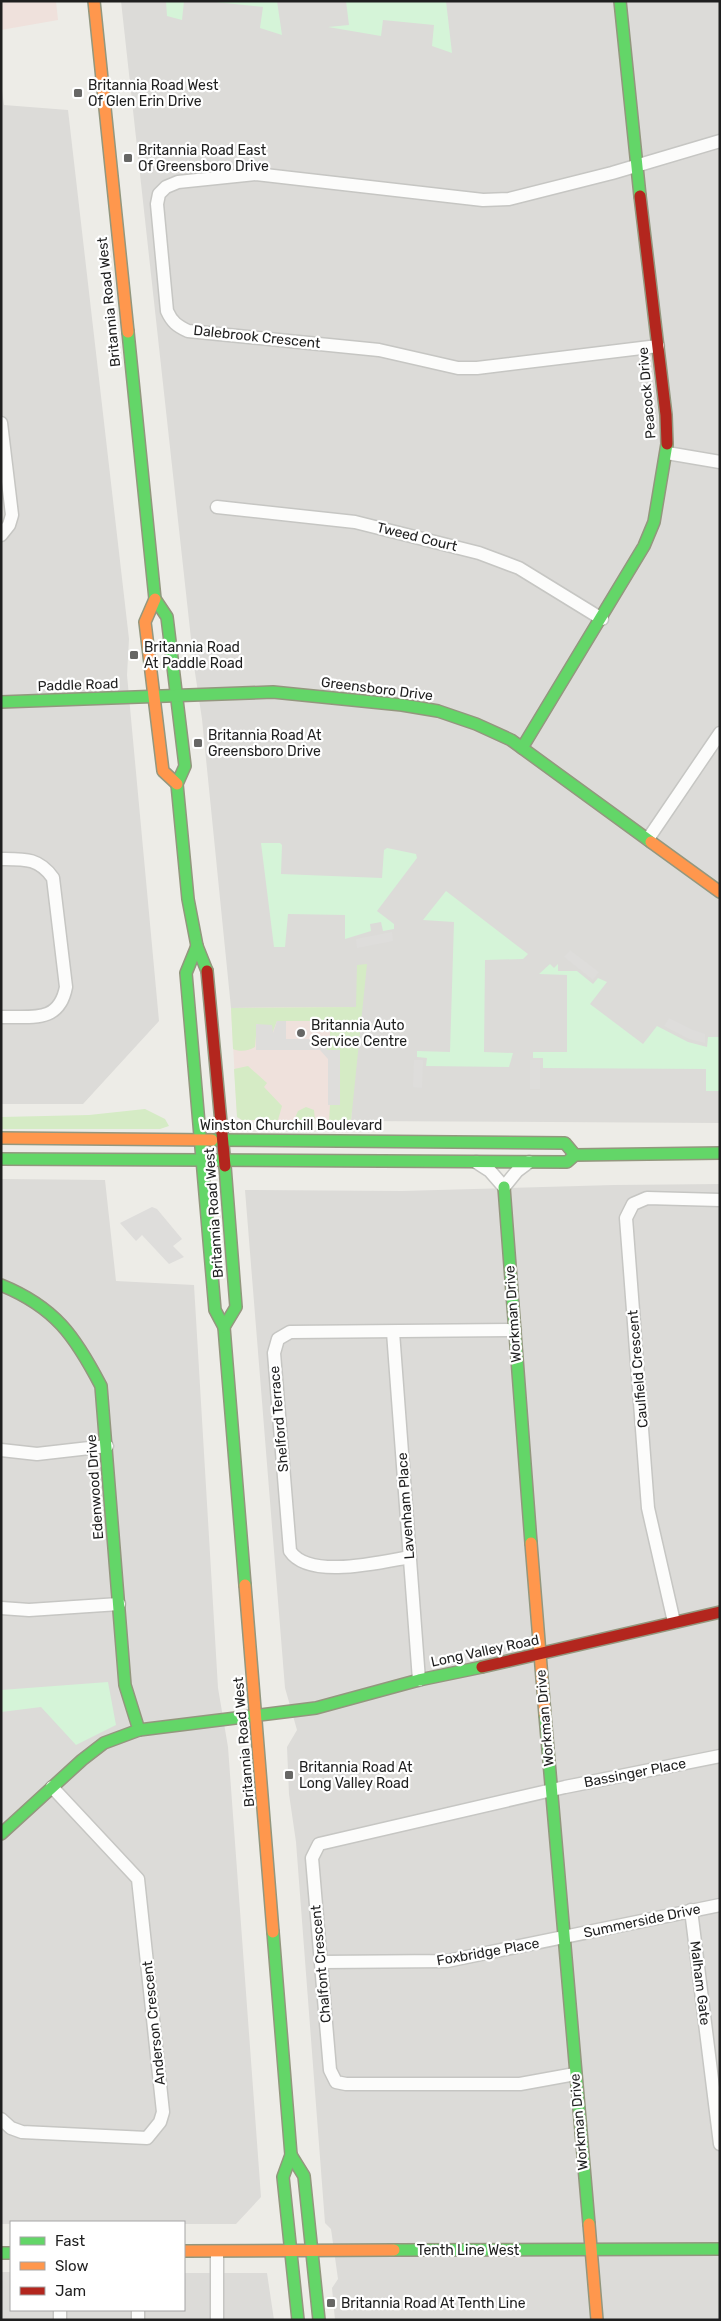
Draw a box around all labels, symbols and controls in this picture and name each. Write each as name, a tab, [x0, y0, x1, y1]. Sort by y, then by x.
place label: Britannia Road West Of Glen Erin Drive	[88, 77, 219, 110]
marker: Britannia Road West Of Glen Erin Drive	[72, 87, 84, 99]
place label: Britannia Road East Of Greensboro Drive	[138, 142, 269, 175]
marker: Britannia Road East Of Greensboro Drive	[122, 152, 134, 164]
street label: Britannia Road West	[94, 236, 124, 368]
street label: Dalebrook Crescent	[193, 322, 322, 352]
street label: Peacock Drive	[635, 346, 659, 440]
street label: Tweed Court	[375, 519, 459, 555]
place label: Britannia Road At Paddle Road	[144, 639, 243, 672]
marker: Britannia Road At Paddle Road	[128, 649, 140, 661]
street label: Greensboro Drive	[320, 674, 434, 704]
street label: Paddle Road	[37, 675, 119, 695]
place label: Britannia Road At Greensboro Drive	[208, 727, 322, 760]
marker: Britannia Road At Greensboro Drive	[192, 737, 204, 749]
place label: Britannia Auto Service Centre	[311, 1017, 407, 1050]
marker: Britannia Auto Service Centre	[295, 1027, 307, 1039]
street label: Winston Churchill Boulevard	[200, 1117, 382, 1134]
street label: Britannia Road West	[201, 1147, 227, 1279]
street label: Workman Drive	[501, 1265, 525, 1363]
street label: Caulfield Crescent	[624, 1309, 652, 1429]
street label: Shelford Terrace	[266, 1365, 292, 1473]
street label: Edenwood Drive	[83, 1434, 107, 1540]
street label: Lavenham Place	[394, 1452, 418, 1560]
street label: Long Valley Road	[429, 1631, 541, 1671]
street label: Workman Drive	[532, 1669, 558, 1767]
street label: Britannia Road West	[230, 1676, 258, 1808]
street label: Bassinger Place	[583, 1755, 688, 1791]
place label: Britannia Road At Long Valley Road	[299, 1759, 413, 1792]
marker: Britannia Road At Long Valley Road	[283, 1769, 295, 1781]
street label: Summerside Drive	[582, 1900, 702, 1942]
street label: Chalfont Crescent	[307, 1904, 335, 2024]
street label: Foxbridge Place	[435, 1935, 541, 1969]
street label: Malham Gate	[686, 1940, 714, 2026]
street label: Anderson Crescent	[139, 1959, 169, 2086]
street label: Workman Drive	[566, 2073, 592, 2171]
legend	[10, 2221, 185, 2311]
text: Fast	[55, 2232, 85, 2250]
street label: Tenth Line West	[417, 2242, 520, 2259]
text: Slow	[55, 2257, 88, 2275]
text: Jam	[55, 2282, 86, 2300]
place label: Britannia Road At Tenth Line	[341, 2295, 526, 2312]
marker: Britannia Road At Tenth Line	[325, 2297, 337, 2309]

